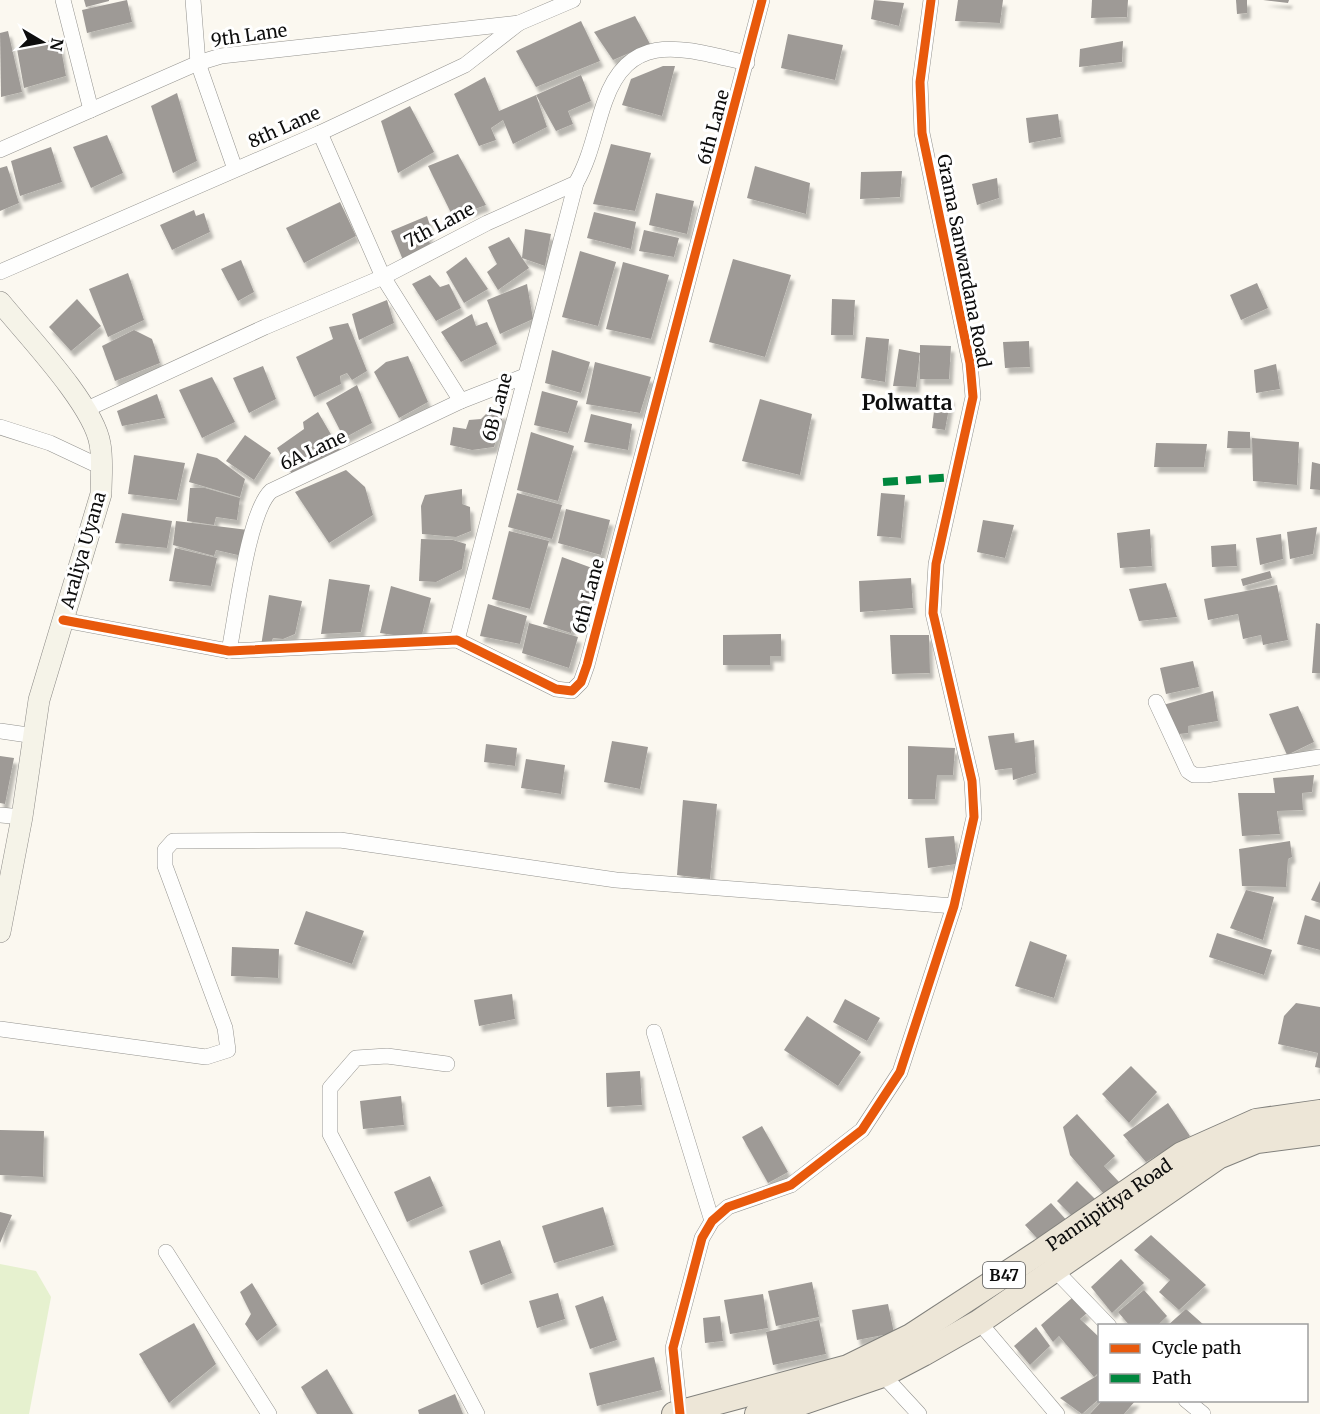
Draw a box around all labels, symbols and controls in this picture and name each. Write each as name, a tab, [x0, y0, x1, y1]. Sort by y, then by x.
north arrow	[12, 12, 72, 72]
street label: 9th Lane	[209, 18, 289, 52]
text: N	[46, 37, 68, 53]
street label: 6th Lane	[692, 87, 734, 167]
street label: 8th Lane	[244, 101, 324, 153]
street label: Grama Sanwardana Road	[932, 152, 996, 370]
street label: 7th Lane	[400, 197, 478, 253]
street label: 6B Lane	[477, 370, 517, 444]
district label: Polwatta	[862, 389, 953, 416]
street label: 6A Lane	[276, 425, 350, 475]
street label: Araliya Uyana	[55, 489, 111, 612]
street label: 6th Lane	[567, 556, 609, 636]
street label: Pannipitiya Road	[1041, 1153, 1176, 1256]
road number: B47	[983, 1262, 1025, 1288]
legend	[1098, 1324, 1308, 1402]
text: Cycle path	[1152, 1336, 1242, 1359]
text: Path	[1152, 1366, 1192, 1389]

